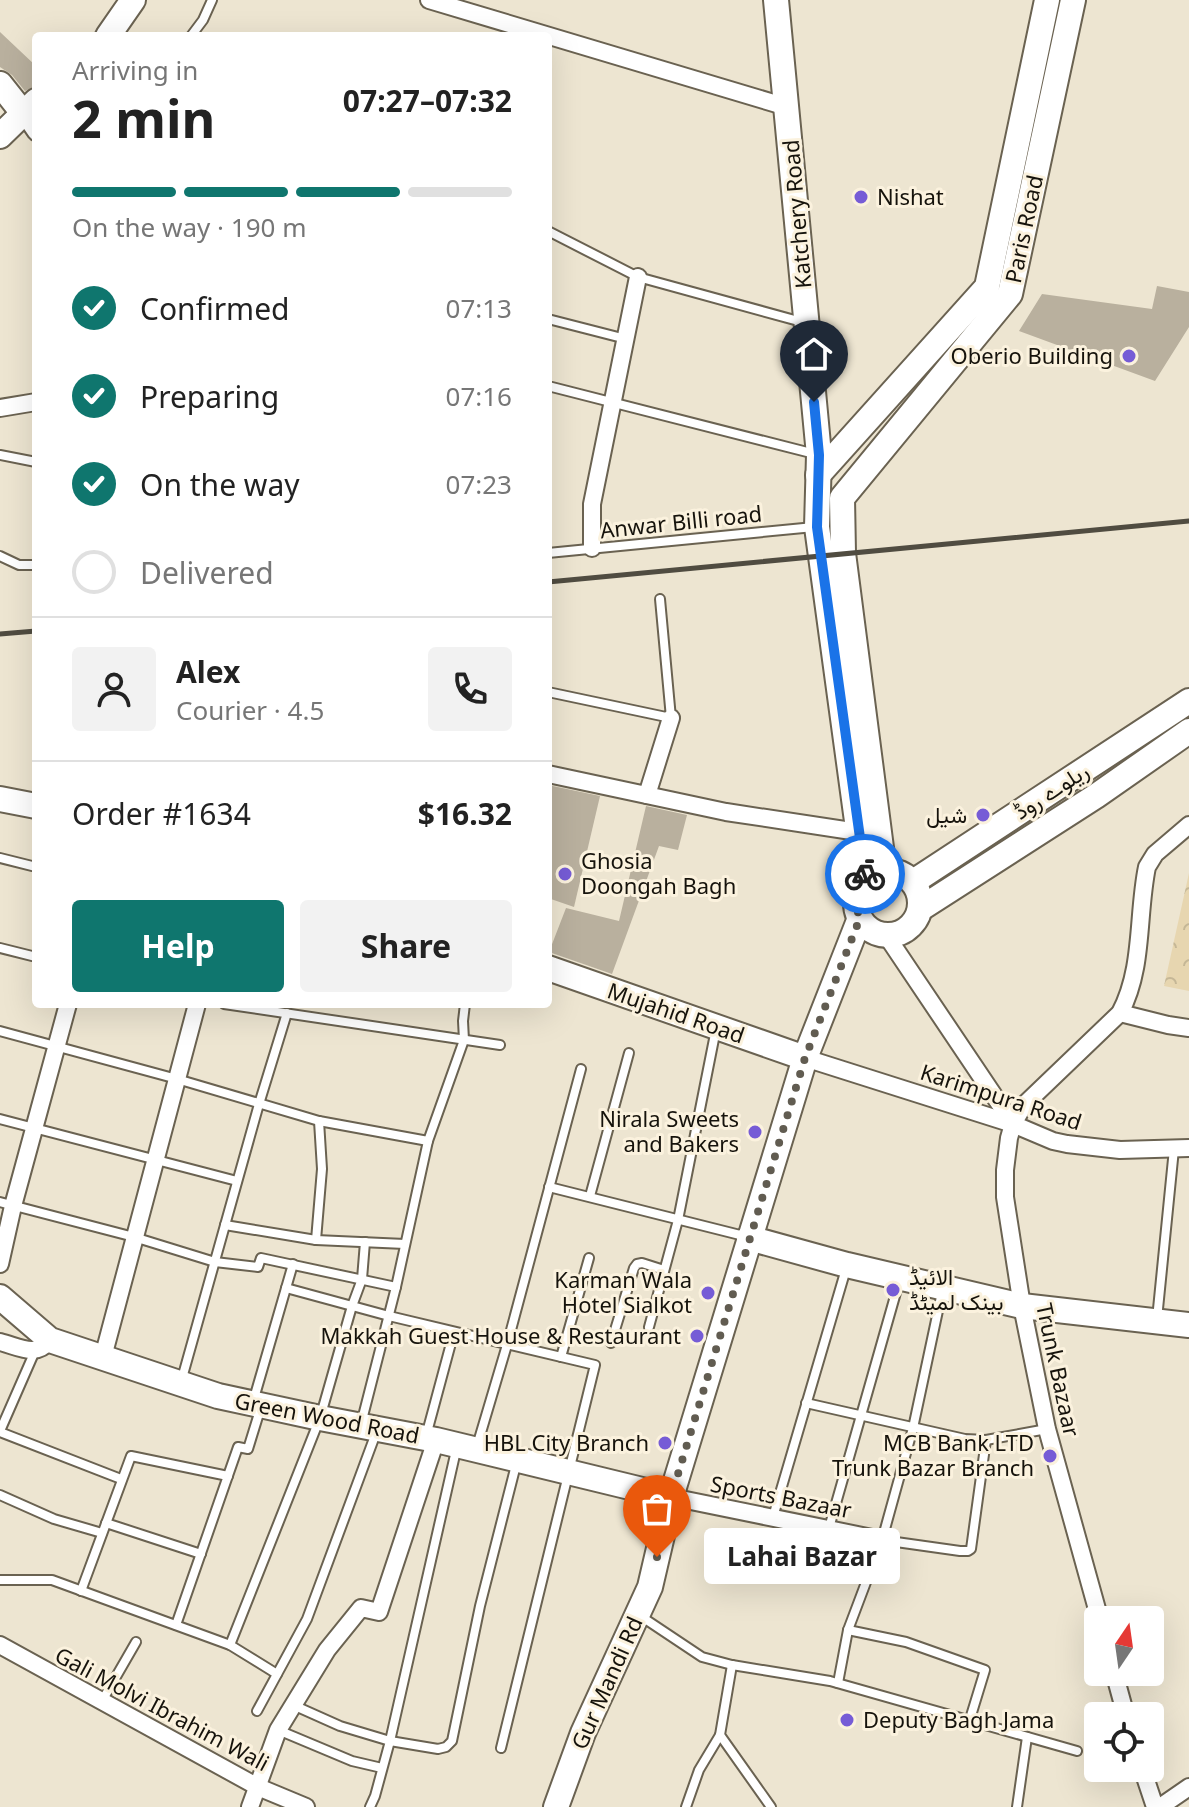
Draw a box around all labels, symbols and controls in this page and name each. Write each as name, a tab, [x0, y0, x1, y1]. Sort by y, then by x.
text: Arriving in	[72, 52, 198, 88]
text: 07:27–07:32	[343, 80, 512, 121]
text: 2 min	[72, 82, 215, 153]
street label: Katchery Road	[775, 138, 817, 290]
street label: Paris Road	[997, 172, 1049, 285]
place label: Nishat	[877, 181, 944, 211]
marker: Nishat	[852, 188, 870, 206]
text: On the way · 190 m	[72, 209, 306, 245]
icon: check	[72, 286, 116, 330]
text: Confirmed	[140, 288, 290, 329]
text: 07:13	[446, 290, 512, 326]
pin	[780, 320, 848, 402]
icon: home	[792, 332, 836, 376]
place label: Oberio Building	[951, 340, 1113, 370]
marker: Oberio Building	[1120, 347, 1138, 365]
icon: check	[72, 374, 116, 418]
text: Preparing	[140, 376, 279, 417]
text: 07:16	[446, 378, 512, 414]
icon: check	[72, 462, 116, 506]
text: On the way	[140, 464, 300, 505]
text: 07:23	[446, 466, 512, 502]
street label: Anwar Billi road	[598, 498, 763, 544]
text: Delivered	[140, 552, 274, 593]
button: person	[72, 647, 156, 731]
button: phone	[428, 647, 512, 731]
text: Alex	[176, 651, 240, 692]
text: Courier · 4.5	[176, 692, 324, 728]
street label: ریلوے روڈ	[1007, 755, 1094, 826]
text: Order #1634	[72, 793, 251, 834]
text: $16.32	[418, 793, 512, 834]
place label: شیل	[926, 799, 967, 829]
marker: شیل	[974, 806, 992, 824]
courier	[825, 834, 905, 914]
place label: Ghosia Doongah Bagh	[581, 845, 736, 900]
icon: bike	[843, 852, 887, 896]
marker: Ghosia Doongah Bagh	[556, 865, 574, 883]
button: Help	[72, 900, 284, 992]
button: Share	[300, 900, 512, 992]
street label: Mujahid Road	[604, 975, 749, 1050]
street label: Karimpura Road	[917, 1056, 1086, 1136]
place label: Nirala Sweets and Bakers	[599, 1103, 739, 1158]
marker: Nirala Sweets and Bakers	[746, 1123, 764, 1141]
place label: الائیڈ بینک لمیٹڈ	[909, 1261, 1003, 1316]
place label: Karman Wala Hotel Sialkot	[554, 1264, 692, 1319]
marker: الائیڈ بینک لمیٹڈ	[884, 1281, 902, 1299]
marker: Karman Wala Hotel Sialkot	[699, 1284, 717, 1302]
street label: Trunk Bazaar	[1030, 1300, 1088, 1439]
place label: Makkah Guest House & Restaurant	[321, 1320, 681, 1350]
marker: Makkah Guest House & Restaurant	[688, 1327, 706, 1345]
street label: Green Wood Road	[232, 1384, 422, 1450]
place label: HBL City Branch	[484, 1427, 649, 1457]
place label: MCB Bank LTD Trunk Bazar Branch	[832, 1427, 1034, 1482]
marker: HBL City Branch	[656, 1434, 674, 1452]
marker: MCB Bank LTD Trunk Bazar Branch	[1041, 1447, 1059, 1465]
street label: Sports Bazaar	[708, 1468, 854, 1524]
pin	[623, 1475, 691, 1557]
icon: bag	[635, 1487, 679, 1531]
callout: Lahai Bazar	[705, 1529, 901, 1585]
text: Lahai Bazar	[727, 1538, 877, 1574]
north arrow	[1084, 1606, 1164, 1686]
map controls	[1084, 1606, 1164, 1782]
street label: Gur Mandi Rd	[563, 1611, 649, 1754]
street label: Gali Molvi Ibrahim Wali	[50, 1639, 275, 1777]
button: locate	[1084, 1702, 1164, 1782]
place label: Deputy Bagh Jama	[863, 1704, 1054, 1734]
marker: Deputy Bagh Jama	[838, 1711, 856, 1729]

